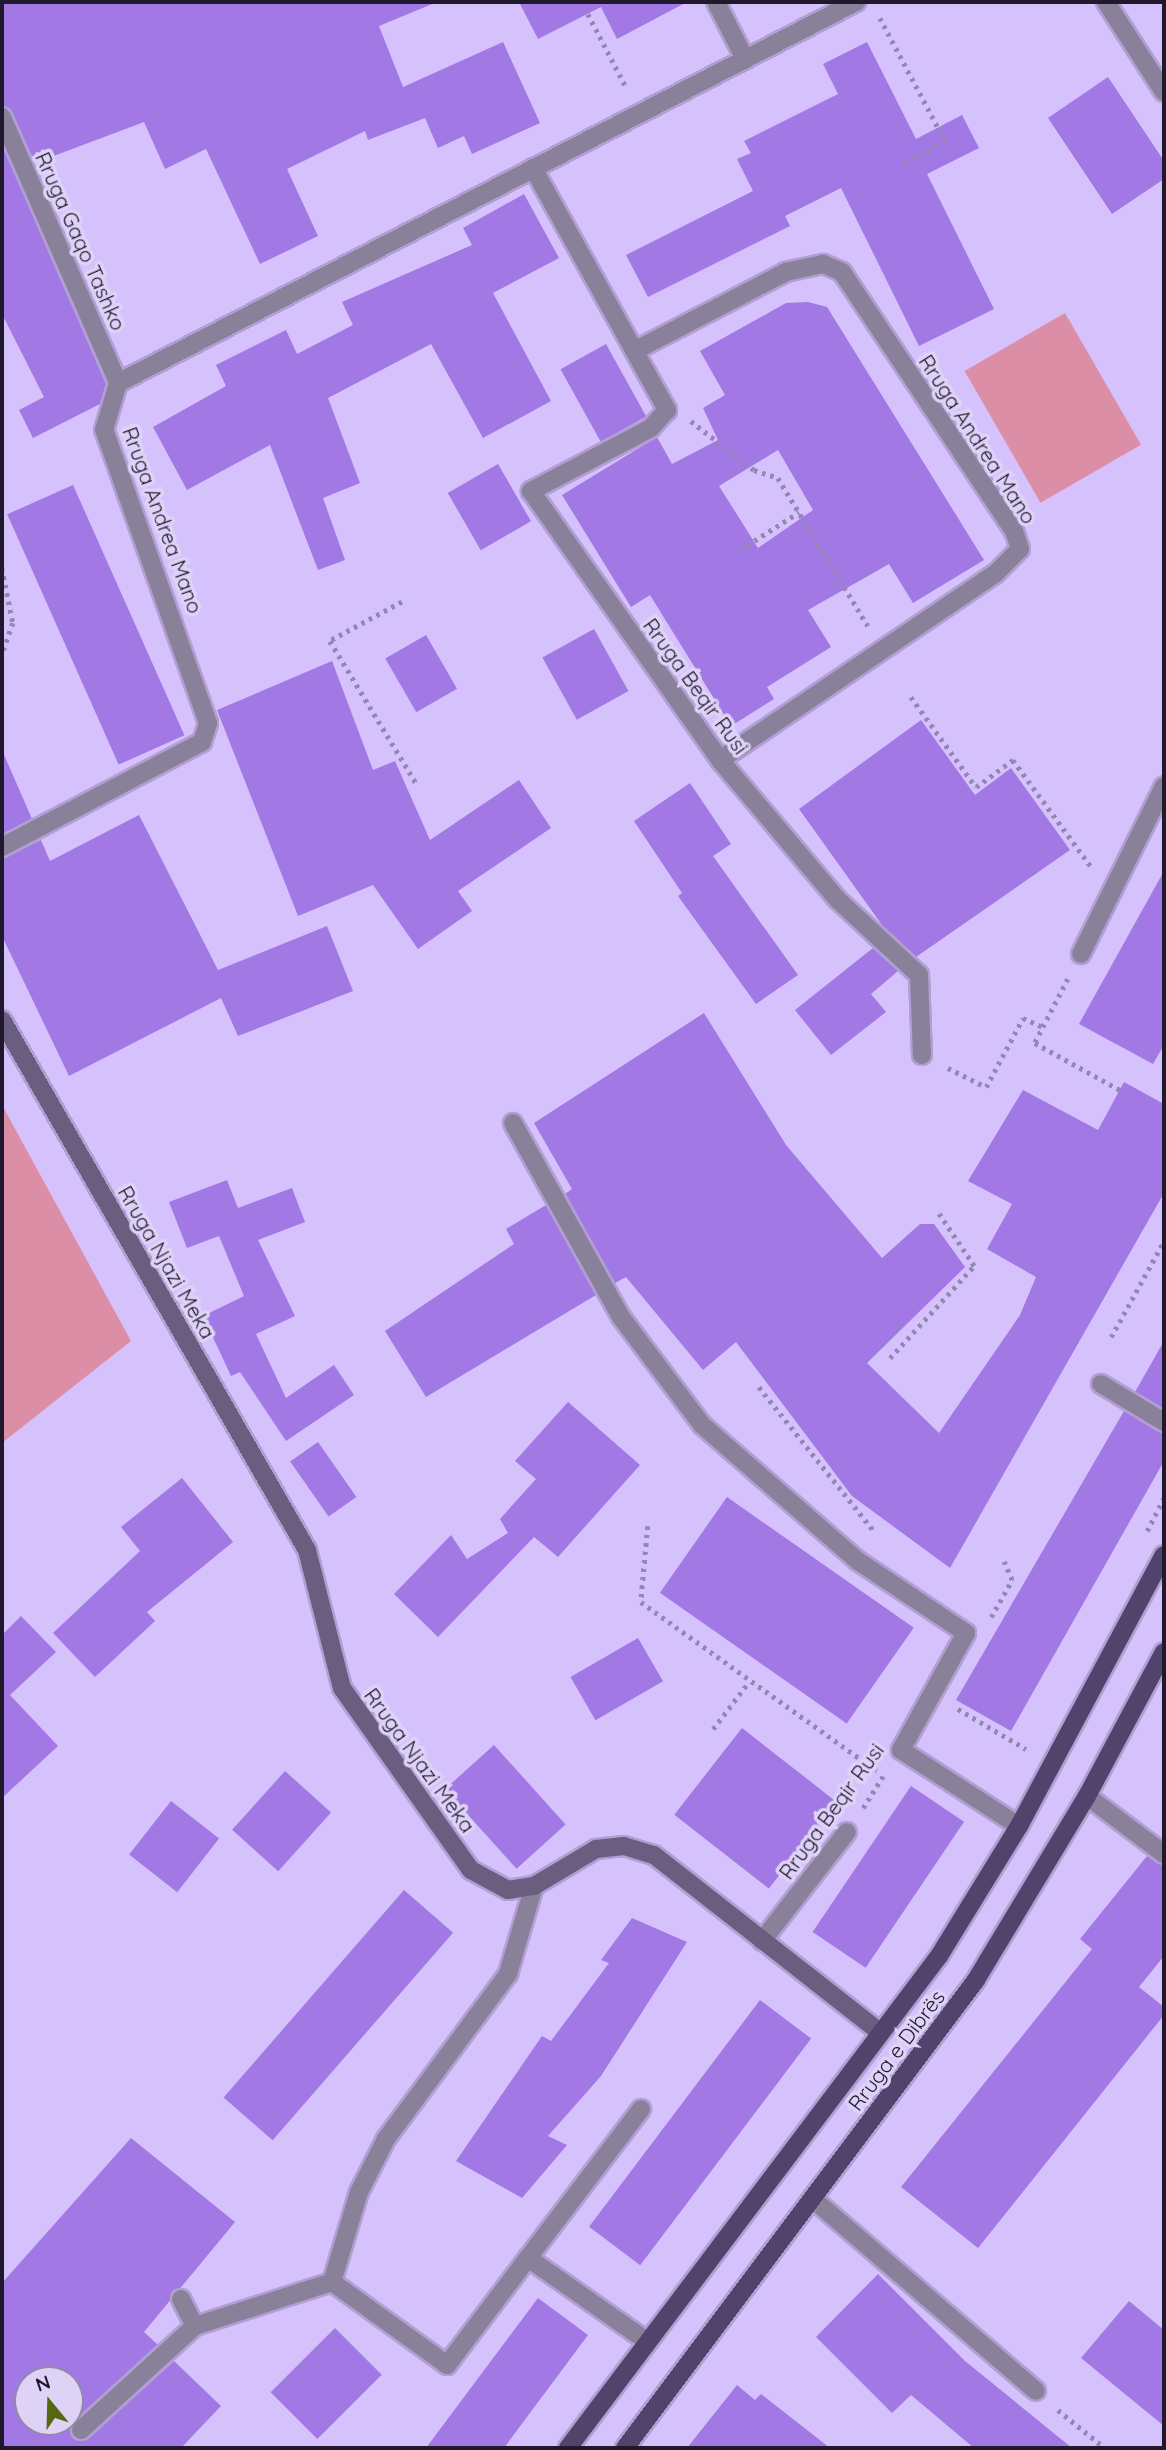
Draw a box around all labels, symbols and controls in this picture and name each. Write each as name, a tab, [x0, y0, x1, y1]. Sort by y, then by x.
street label: Rruga Gaqo Tashko	[30, 148, 132, 334]
street label: Rruga Andrea Mano	[914, 350, 1042, 528]
street label: Rruga Andrea Mano	[118, 423, 208, 617]
street label: Rruga Beqir Rusi	[638, 613, 754, 759]
street label: Rruga Njazi Meka	[113, 1181, 221, 1343]
street label: Rruga Njazi Meka	[359, 1683, 481, 1837]
street label: Rruga Beqir Rusi	[773, 1738, 889, 1884]
street label: Rruga e Dibrës	[842, 1985, 950, 2115]
north arrow	[14, 2366, 84, 2436]
text: N	[32, 2369, 53, 2397]

